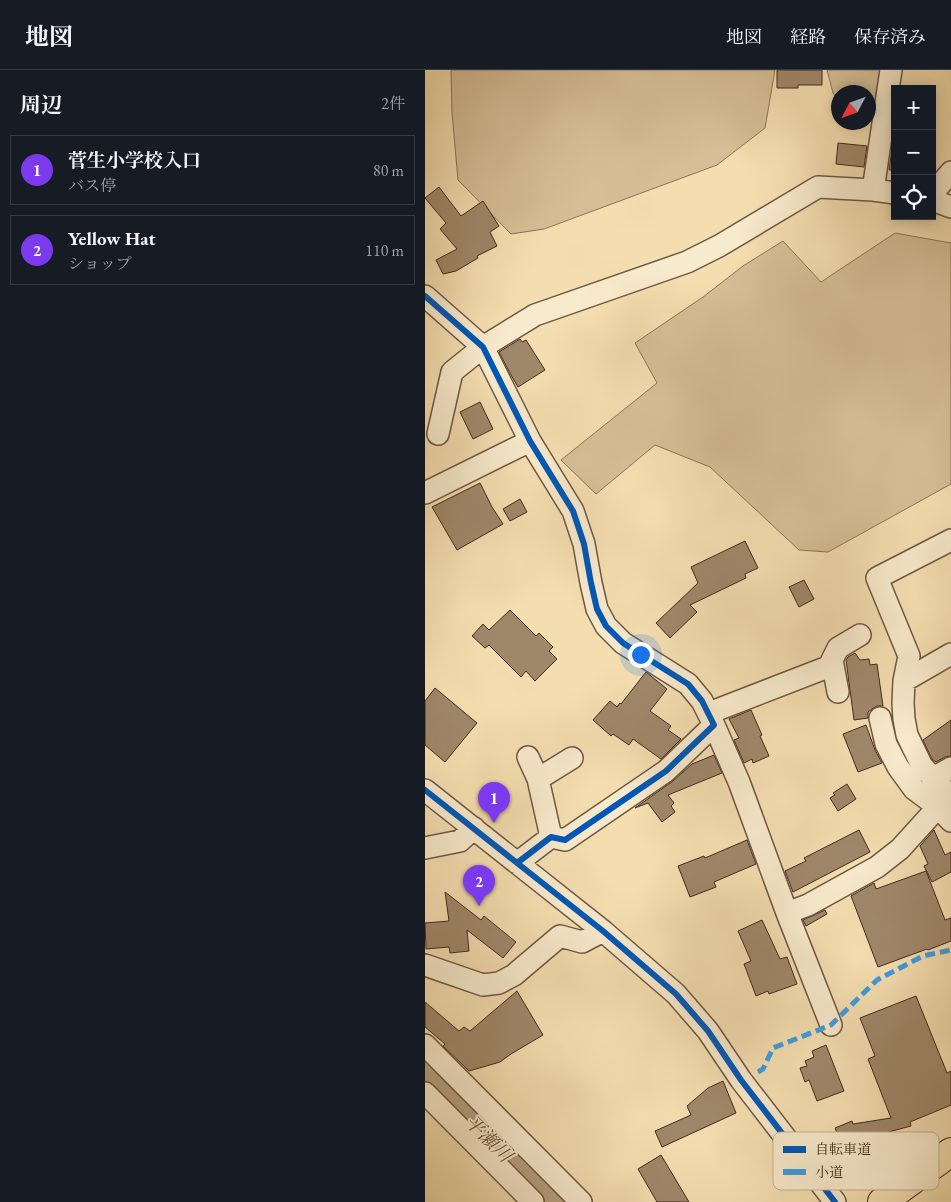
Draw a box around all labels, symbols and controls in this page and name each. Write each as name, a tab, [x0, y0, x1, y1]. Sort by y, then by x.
text: 地図	[25, 21, 73, 52]
text: 地図	[726, 25, 762, 48]
text: 経路	[790, 25, 826, 48]
text: 保存済み	[854, 25, 926, 48]
north arrow	[831, 85, 876, 130]
map controls	[891, 85, 936, 220]
button: +	[891, 85, 936, 130]
text: 周辺	[20, 91, 62, 118]
text: 2件	[381, 93, 405, 114]
button: −	[891, 130, 936, 175]
text: 菅生小学校入口	[68, 148, 201, 173]
text: 1	[33, 160, 41, 181]
text: 80 m	[373, 160, 404, 181]
text: バス停	[68, 175, 116, 196]
button: locate	[891, 175, 936, 220]
text: Yellow Hat	[68, 226, 156, 251]
text: 2	[33, 240, 41, 261]
text: 110 m	[365, 240, 404, 261]
text: ショップ	[68, 253, 132, 274]
your location	[628, 642, 654, 668]
pin: 1	[478, 782, 510, 823]
pin: 2	[463, 865, 495, 906]
water label: 平瀬川	[460, 1109, 519, 1169]
legend	[773, 1132, 939, 1190]
text: 自転車道	[815, 1140, 871, 1158]
text: 小道	[815, 1163, 843, 1181]

